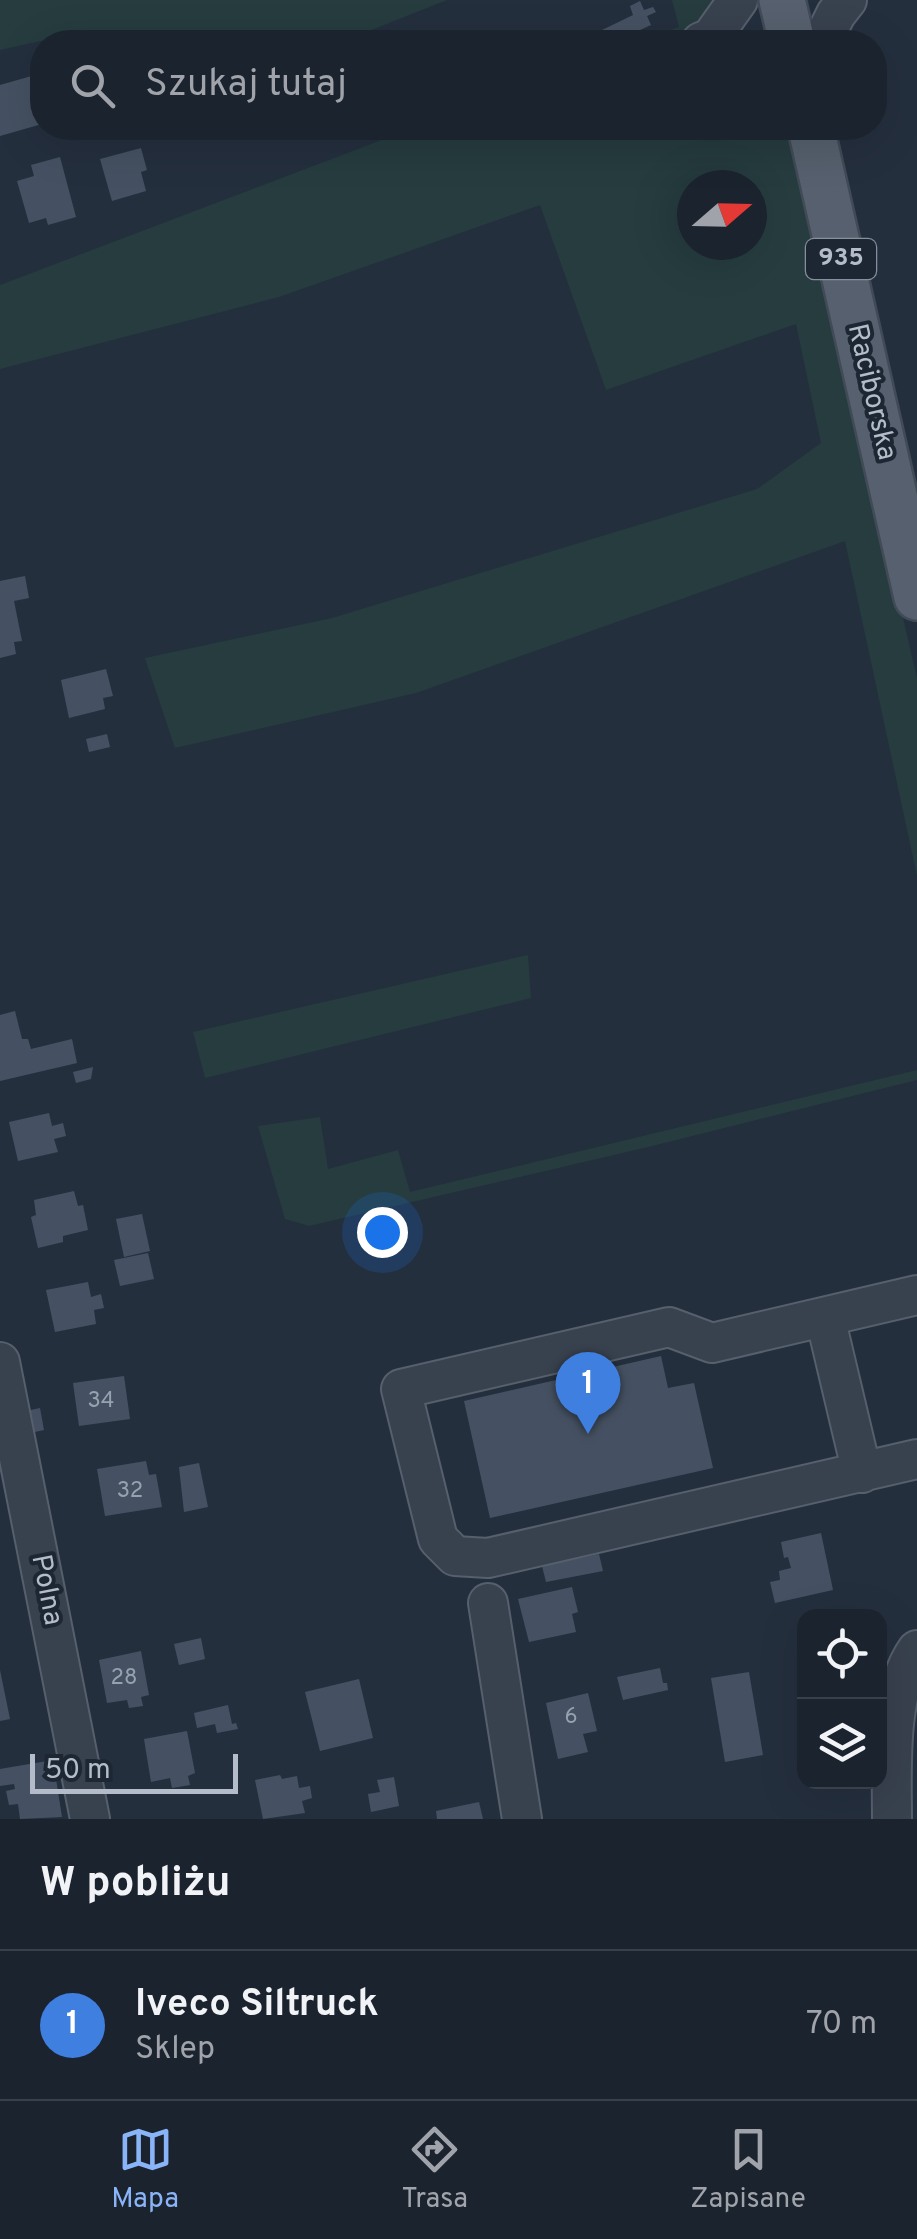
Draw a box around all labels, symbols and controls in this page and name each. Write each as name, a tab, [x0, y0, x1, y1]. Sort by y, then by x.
search box	[30, 30, 887, 140]
icon: search	[65, 58, 120, 113]
text: Szukaj tutaj	[145, 61, 347, 110]
north arrow	[677, 170, 767, 260]
road number: 935	[806, 239, 876, 279]
street label: Raciborska	[838, 320, 904, 464]
your location	[357, 1207, 408, 1258]
pin: 1	[556, 1352, 620, 1434]
house number: 34	[88, 1388, 114, 1415]
house number: 32	[117, 1478, 143, 1505]
street label: Polna	[22, 1552, 70, 1628]
map controls	[797, 1609, 887, 1789]
button: locate	[797, 1609, 887, 1699]
house number: 28	[111, 1665, 137, 1692]
button: layers	[797, 1699, 887, 1789]
house number: 6	[564, 1704, 578, 1731]
scale bar	[30, 1749, 238, 1794]
text: 50 m	[45, 1753, 111, 1789]
text: W pobliżu	[40, 1858, 231, 1911]
text: Iveco Siltruck	[135, 1981, 379, 2030]
text: 1	[66, 2005, 79, 2045]
text: 70 m	[806, 2005, 877, 2045]
text: Sklep	[135, 2030, 215, 2070]
tab: Mapa	[111, 2122, 179, 2218]
tab: Trasa	[401, 2122, 468, 2218]
tab: Zapisane	[690, 2122, 806, 2218]

